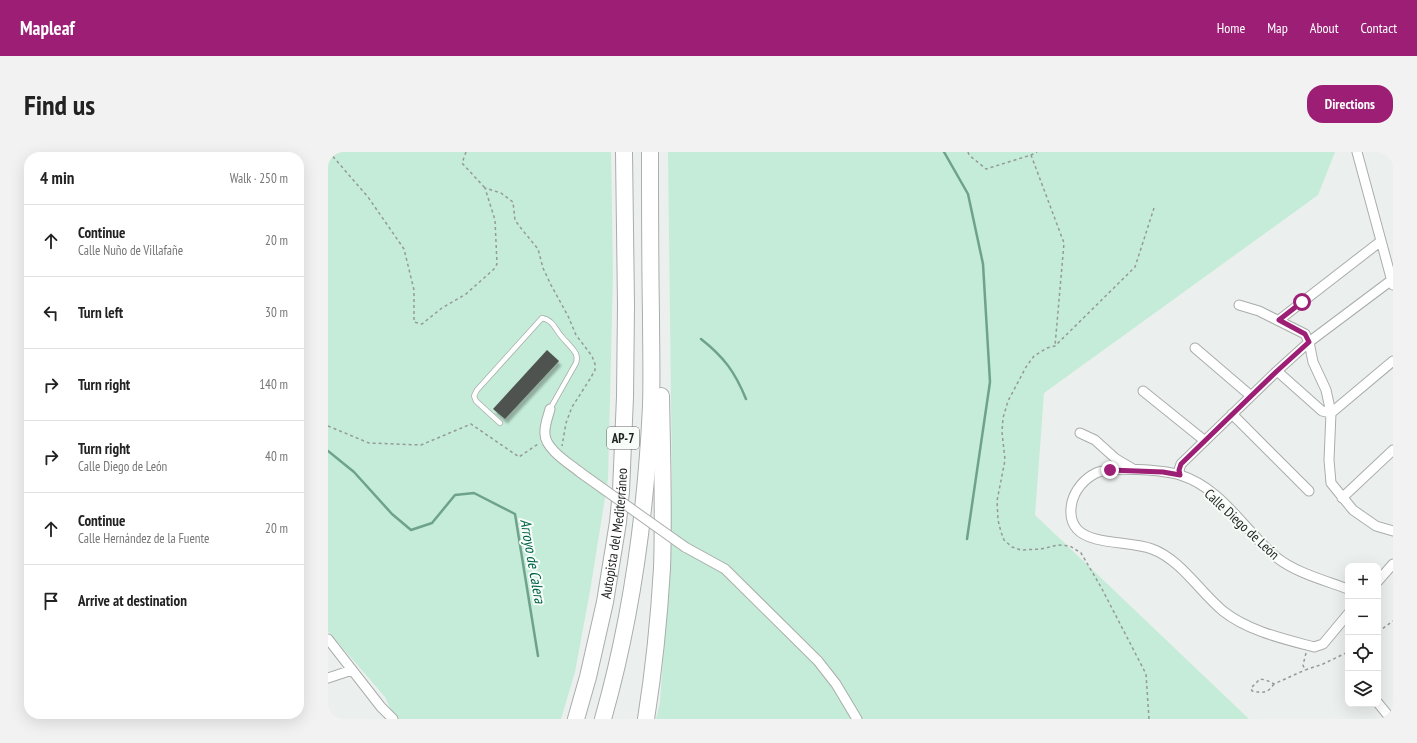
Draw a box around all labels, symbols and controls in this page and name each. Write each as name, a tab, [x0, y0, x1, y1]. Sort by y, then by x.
text: Mapleaf	[20, 16, 75, 40]
text: Home	[1217, 19, 1245, 37]
text: Map	[1267, 19, 1288, 37]
text: About	[1310, 19, 1339, 37]
text: Contact	[1361, 19, 1397, 37]
button: Directions	[1307, 85, 1393, 123]
text: Find us	[24, 86, 95, 123]
text: 4 min	[40, 167, 74, 189]
text: Walk · 250 m	[230, 170, 288, 187]
text: Continue	[78, 223, 125, 242]
icon: ahead	[40, 230, 62, 252]
text: 20 m	[265, 232, 288, 249]
text: Calle Nuño de Villafañe	[78, 242, 183, 259]
route start	[1293, 293, 1311, 311]
icon: left	[40, 302, 62, 324]
text: Turn left	[78, 303, 123, 322]
text: 30 m	[265, 304, 288, 321]
icon: right	[40, 374, 62, 396]
text: Turn right	[78, 375, 130, 394]
text: 140 m	[259, 376, 288, 393]
road number: AP-7	[607, 427, 639, 449]
text: Turn right	[78, 439, 130, 458]
icon: right	[40, 446, 62, 468]
text: 40 m	[265, 448, 288, 465]
text: Calle Diego de León	[78, 458, 167, 475]
route end	[1101, 461, 1119, 479]
street label: Autopista del Mediterráneo	[597, 468, 631, 600]
street label: Calle Diego de León	[1201, 485, 1283, 563]
text: Continue	[78, 511, 125, 530]
water label: Arroyo de Calera	[516, 517, 550, 606]
icon: ahead	[40, 518, 62, 540]
text: 20 m	[265, 520, 288, 537]
text: Calle Hernández de la Fuente	[78, 530, 209, 547]
map controls	[1345, 563, 1381, 707]
button: +	[1345, 563, 1381, 599]
icon: arrive	[40, 590, 62, 612]
text: Arrive at destination	[78, 591, 187, 610]
button: −	[1345, 599, 1381, 635]
button: locate	[1345, 635, 1381, 671]
button: layers	[1345, 671, 1381, 707]

